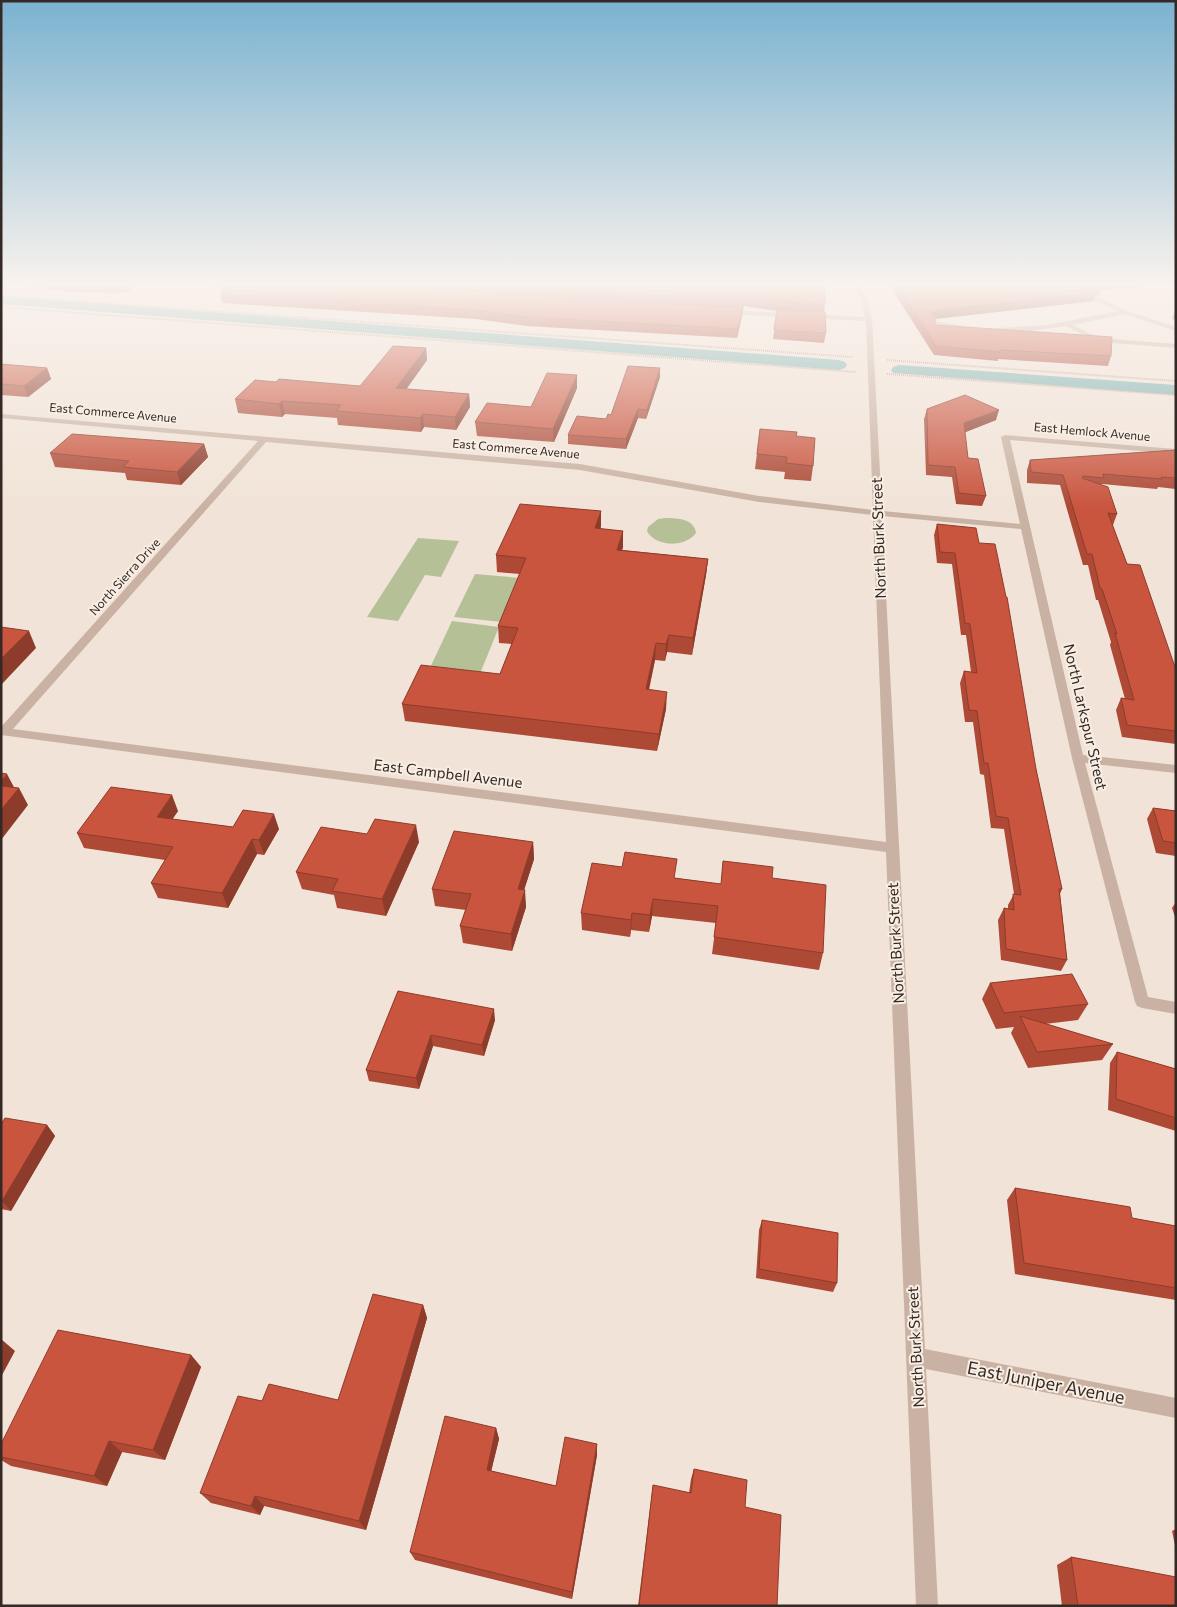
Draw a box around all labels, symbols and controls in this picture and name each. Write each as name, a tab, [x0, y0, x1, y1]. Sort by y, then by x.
street label: East Commerce Avenue	[49, 399, 177, 425]
street label: East Hemlock Avenue	[1033, 419, 1151, 443]
street label: East Commerce Avenue	[452, 435, 580, 461]
street label: North Burk Street	[867, 477, 889, 599]
street label: North Sierra Drive	[86, 535, 162, 618]
street label: North Larkspur Street	[1060, 642, 1112, 792]
street label: East Campbell Avenue	[373, 755, 524, 791]
street label: North Burk Street	[883, 882, 907, 1004]
street label: North Burk Street	[903, 1286, 927, 1408]
street label: East Juniper Avenue	[966, 1356, 1127, 1408]

